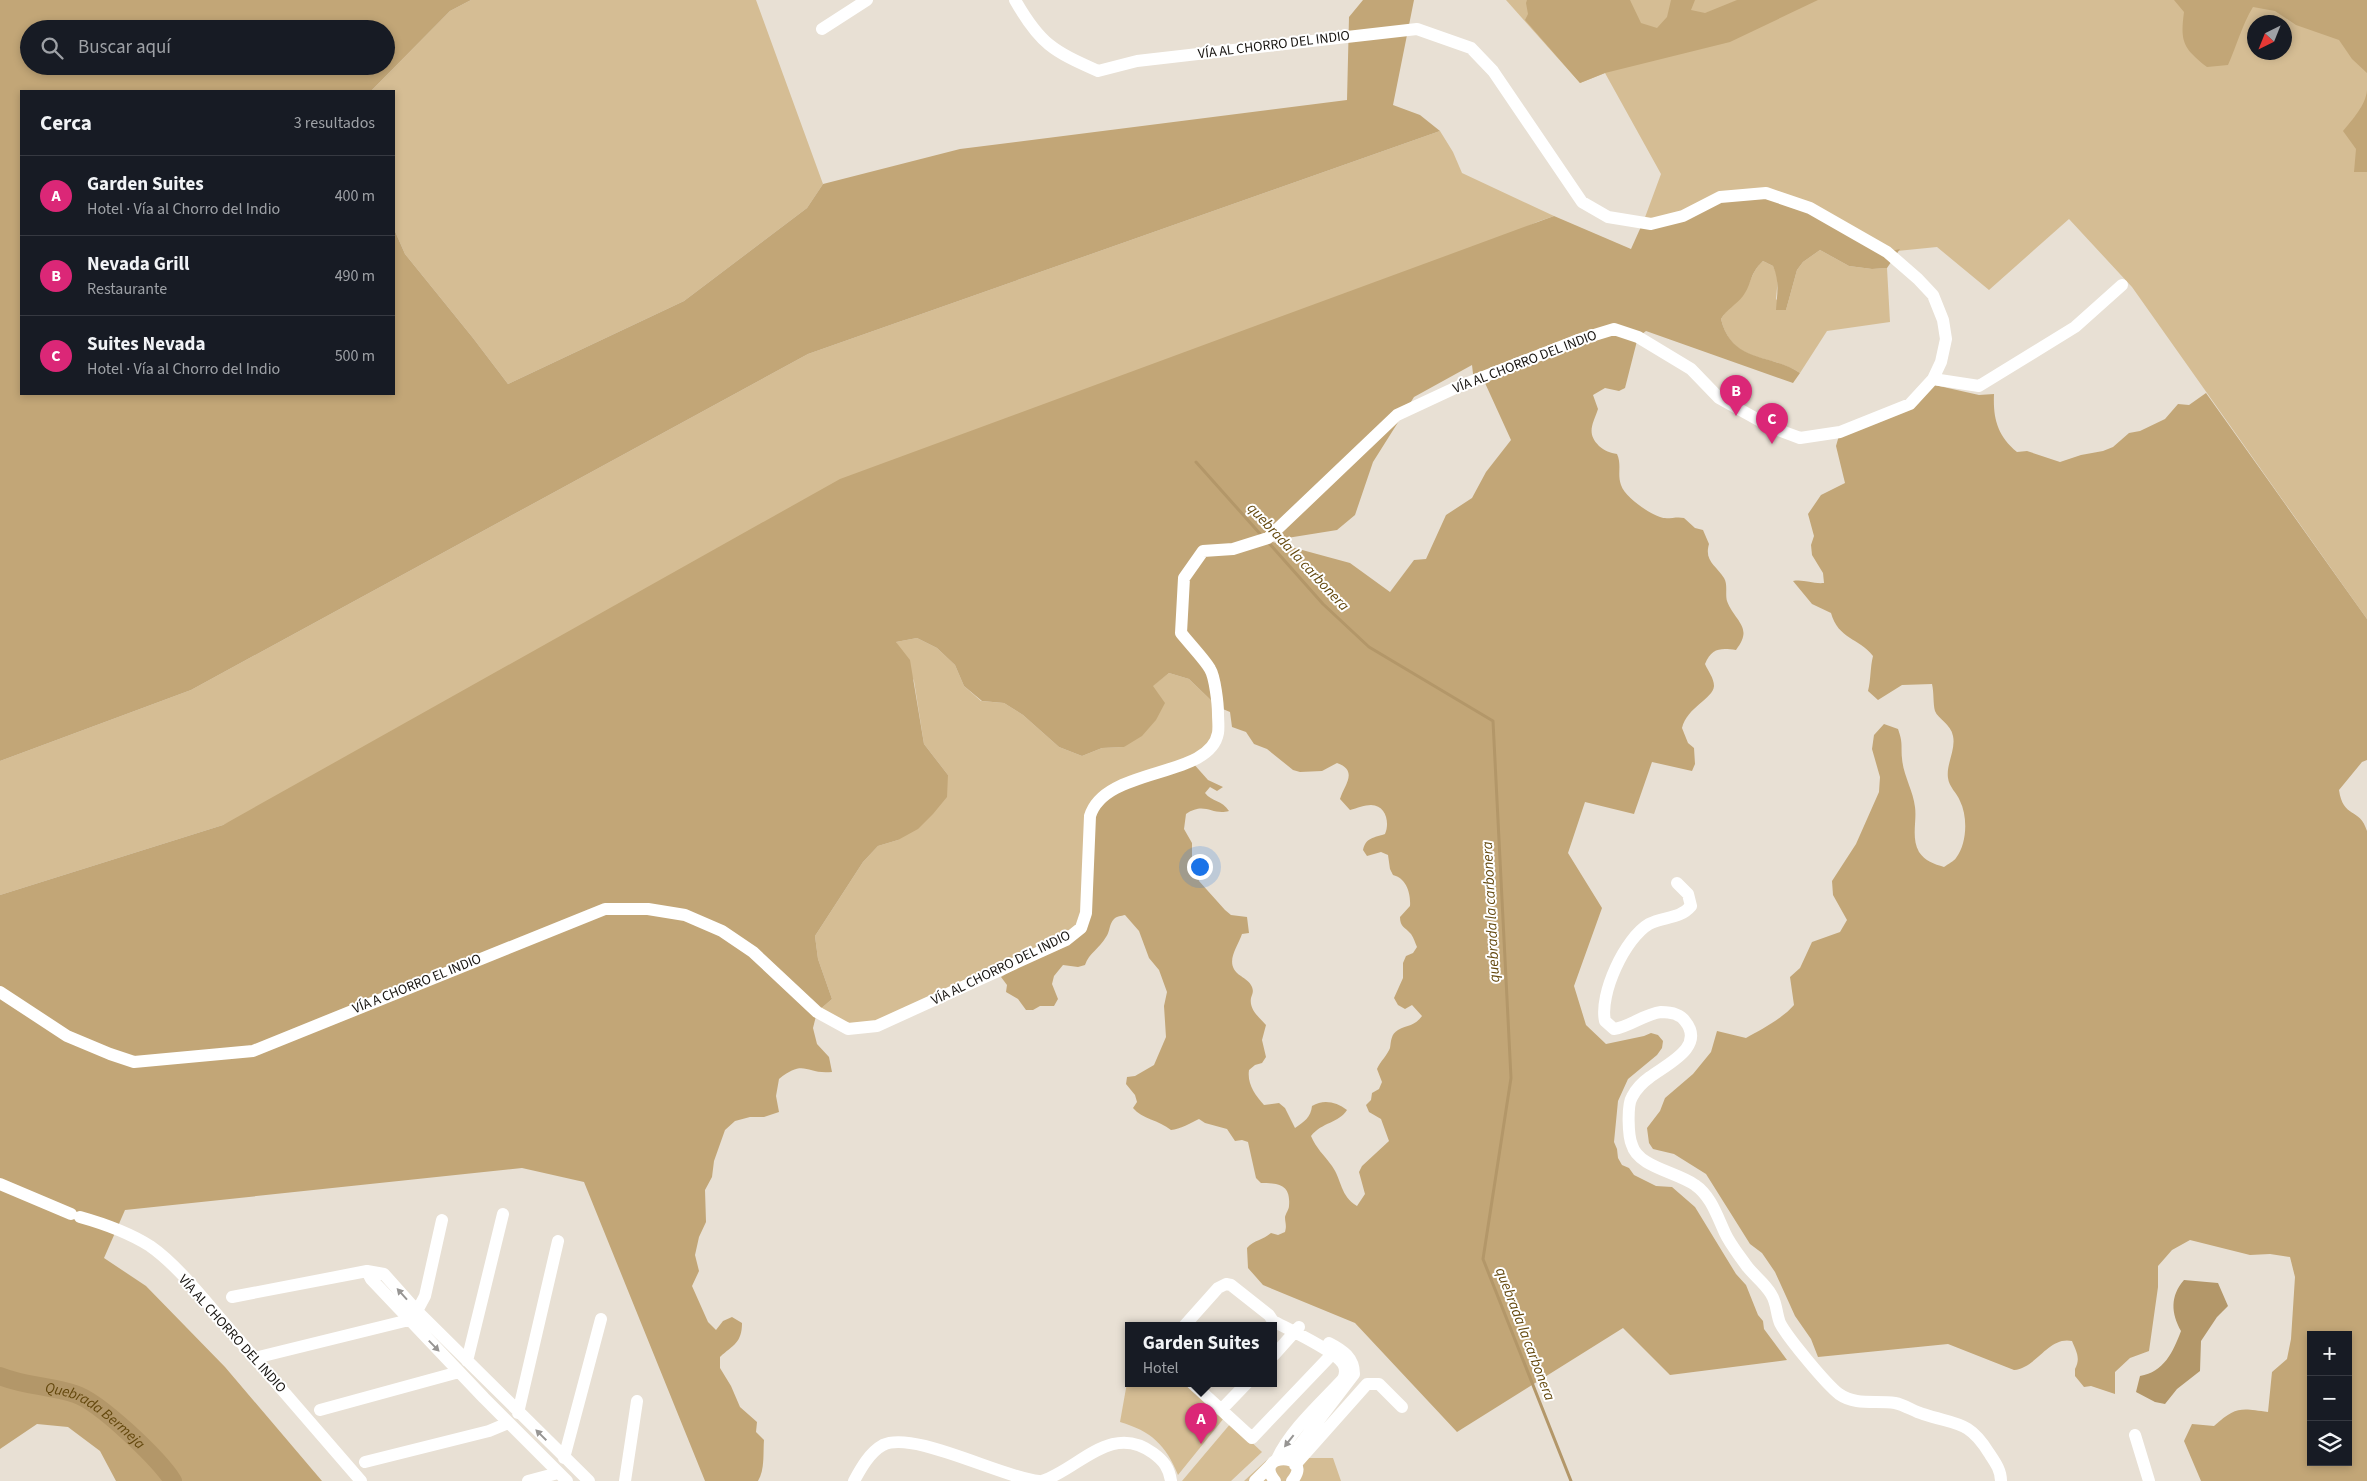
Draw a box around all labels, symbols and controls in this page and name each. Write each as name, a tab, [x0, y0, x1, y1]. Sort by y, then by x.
north arrow	[2247, 15, 2292, 60]
search box	[20, 20, 395, 75]
street label: VÍA AL CHORRO DEL INDIO	[1197, 26, 1351, 64]
icon: search	[38, 34, 66, 62]
text: Buscar aquí	[78, 34, 171, 61]
text: Cerca	[40, 108, 92, 138]
text: 3 resultados	[294, 112, 375, 134]
text: Garden Suites	[87, 171, 204, 198]
text: A	[51, 185, 61, 207]
text: 400 m	[335, 185, 375, 207]
text: Hotel · Vía al Chorro del Indio	[87, 198, 280, 220]
text: Nevada Grill	[87, 251, 189, 278]
text: B	[51, 265, 61, 287]
text: 490 m	[335, 265, 375, 287]
text: Restaurante	[87, 278, 167, 300]
street label: VÍA AL CHORRO DEL INDIO	[1450, 325, 1600, 399]
text: Suites Nevada	[87, 331, 205, 358]
text: C	[51, 345, 61, 367]
text: 500 m	[335, 345, 375, 367]
text: Hotel · Vía al Chorro del Indio	[87, 358, 280, 380]
pin: B	[1720, 375, 1752, 416]
pin: C	[1756, 403, 1788, 444]
water label: quebrada la carbonera	[1242, 498, 1354, 616]
water label: quebrada la carbonera	[1477, 841, 1505, 983]
your location	[1187, 854, 1213, 880]
street label: VÍA AL CHORRO DEL INDIO	[928, 926, 1074, 1010]
street label: VÍA A CHORRO EL INDIO	[350, 949, 484, 1019]
water label: quebrada la carbonera	[1490, 1264, 1560, 1404]
street label: VÍA AL CHORRO DEL INDIO	[173, 1271, 291, 1397]
one-way arrow	[396, 1289, 408, 1301]
popup	[1125, 1322, 1277, 1387]
text: Garden Suites	[1143, 1330, 1259, 1357]
map controls	[2307, 1331, 2352, 1466]
button: +	[2307, 1331, 2352, 1376]
one-way arrow	[428, 1340, 440, 1352]
text: Hotel	[1143, 1357, 1179, 1379]
button: −	[2307, 1376, 2352, 1421]
water label: Quebrada Bermeja	[43, 1377, 150, 1454]
pin: A	[1185, 1403, 1217, 1444]
button: layers	[2307, 1421, 2352, 1466]
one-way arrow	[535, 1430, 547, 1442]
one-way arrow	[1283, 1434, 1294, 1447]

